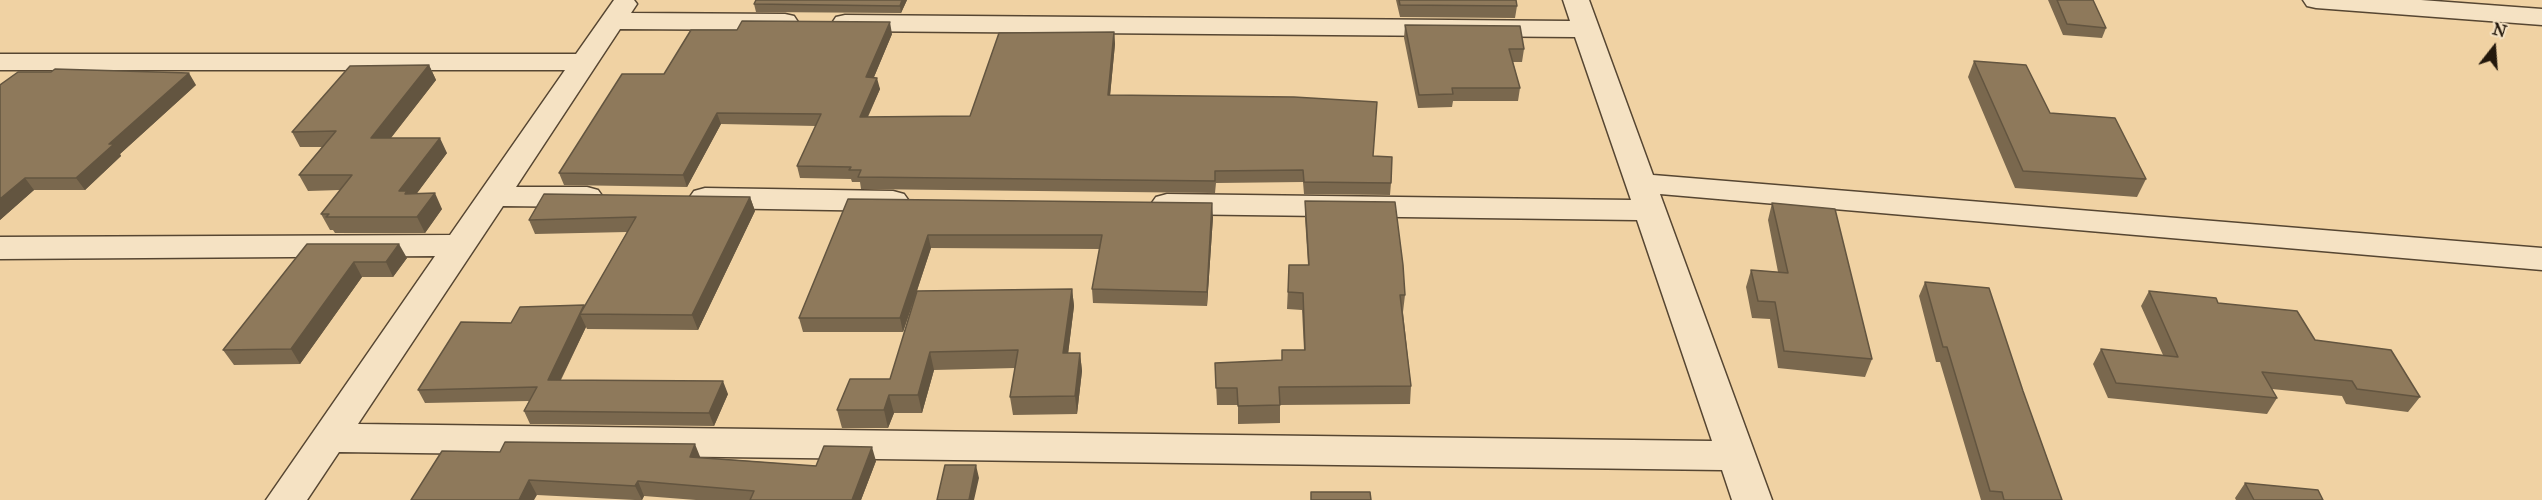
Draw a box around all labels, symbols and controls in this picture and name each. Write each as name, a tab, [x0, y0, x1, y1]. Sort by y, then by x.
north arrow	[2464, 18, 2524, 78]
text: N	[2490, 19, 2509, 41]

